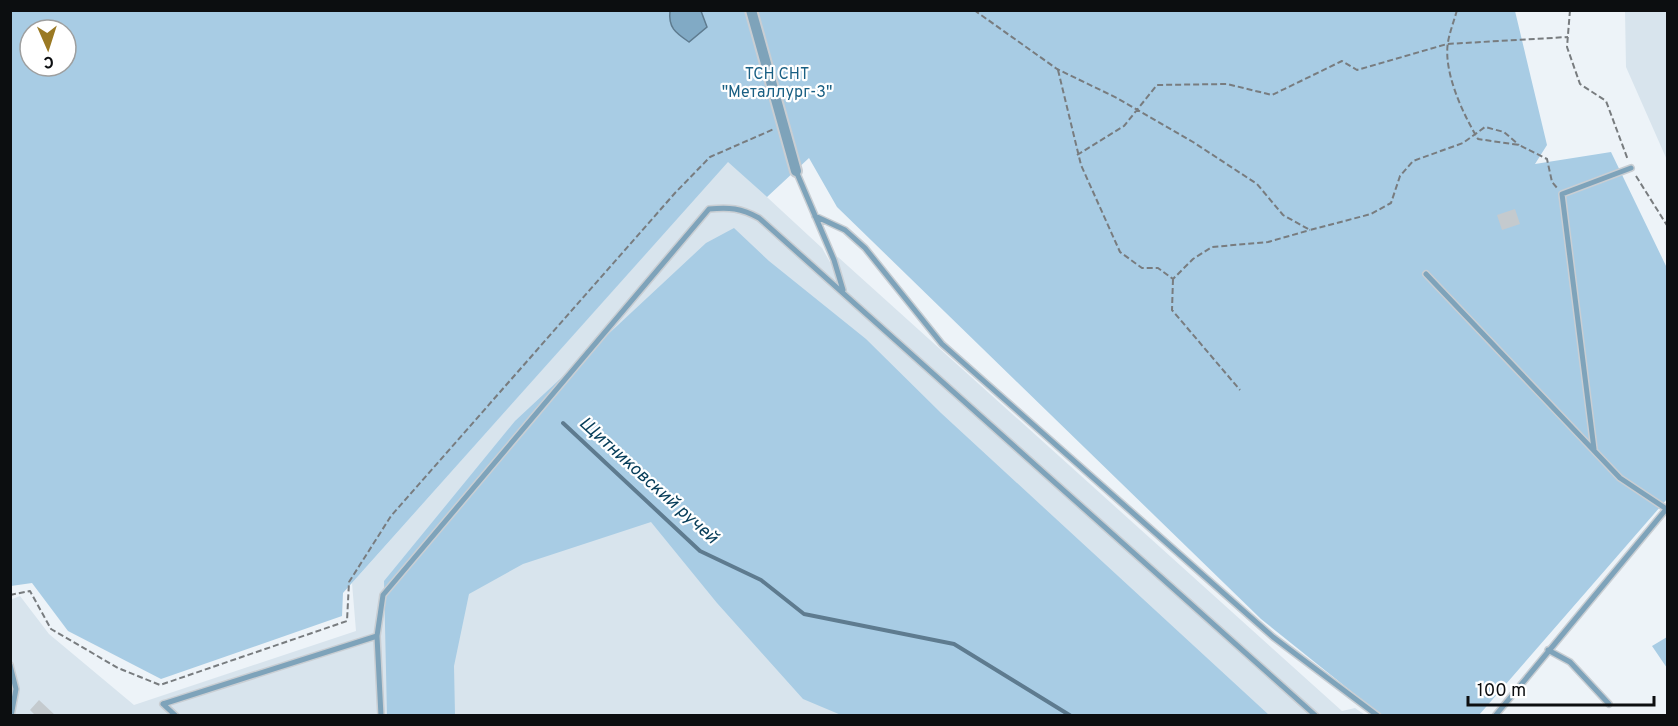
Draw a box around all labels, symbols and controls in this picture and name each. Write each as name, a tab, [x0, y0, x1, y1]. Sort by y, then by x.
north arrow	[18, 18, 78, 78]
text: С	[43, 51, 54, 71]
park label: ТСН СНТ "Металлург-3"	[722, 65, 832, 103]
water label: Щитниковский ручей	[574, 412, 723, 550]
scale bar	[1468, 669, 1654, 707]
text: 100 m	[1477, 680, 1526, 703]

